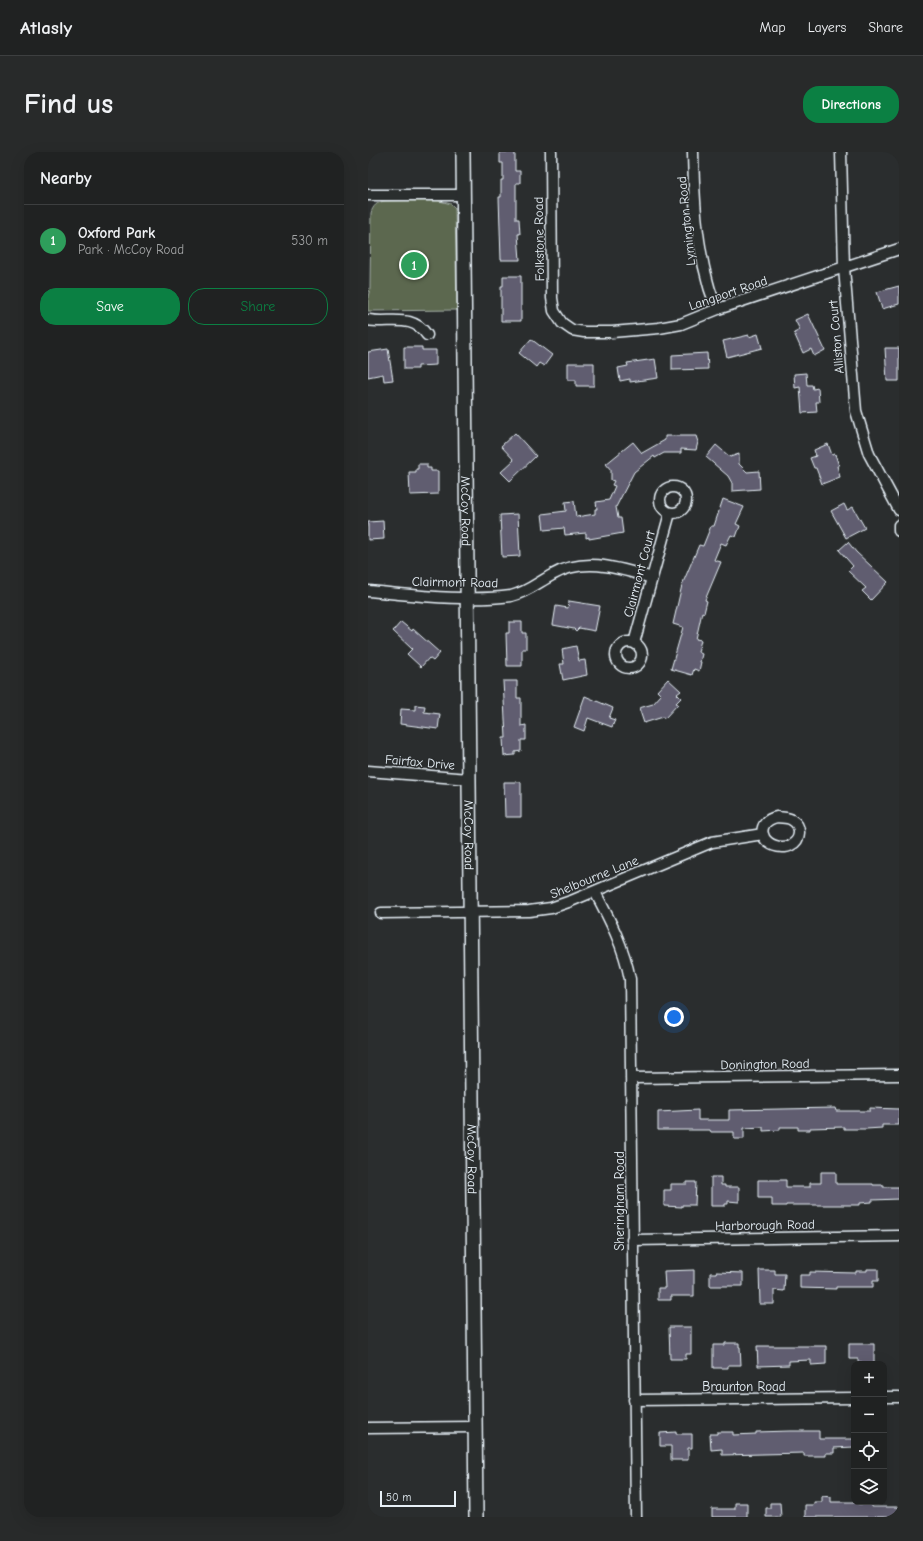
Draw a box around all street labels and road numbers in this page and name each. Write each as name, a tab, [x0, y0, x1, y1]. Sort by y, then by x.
street label: Lymington Road	[674, 176, 698, 266]
street label: Folkstone Road	[531, 197, 547, 281]
street label: Langport Road	[687, 273, 769, 313]
street label: Alliston Court	[825, 298, 847, 374]
street label: McCoy Road	[459, 476, 474, 546]
street label: Clairmont Court	[620, 528, 658, 619]
street label: Clairmont Road	[412, 574, 498, 590]
street label: Fairfax Drive	[384, 751, 456, 773]
street label: McCoy Road	[462, 800, 477, 870]
street label: Shelbourne Lane	[548, 852, 641, 902]
street label: Donington Road	[720, 1056, 810, 1072]
street label: McCoy Road	[465, 1124, 480, 1194]
street label: Sheringham Road	[612, 1151, 627, 1251]
street label: Harborough Road	[715, 1217, 815, 1233]
street label: Braunton Road	[702, 1379, 786, 1394]

